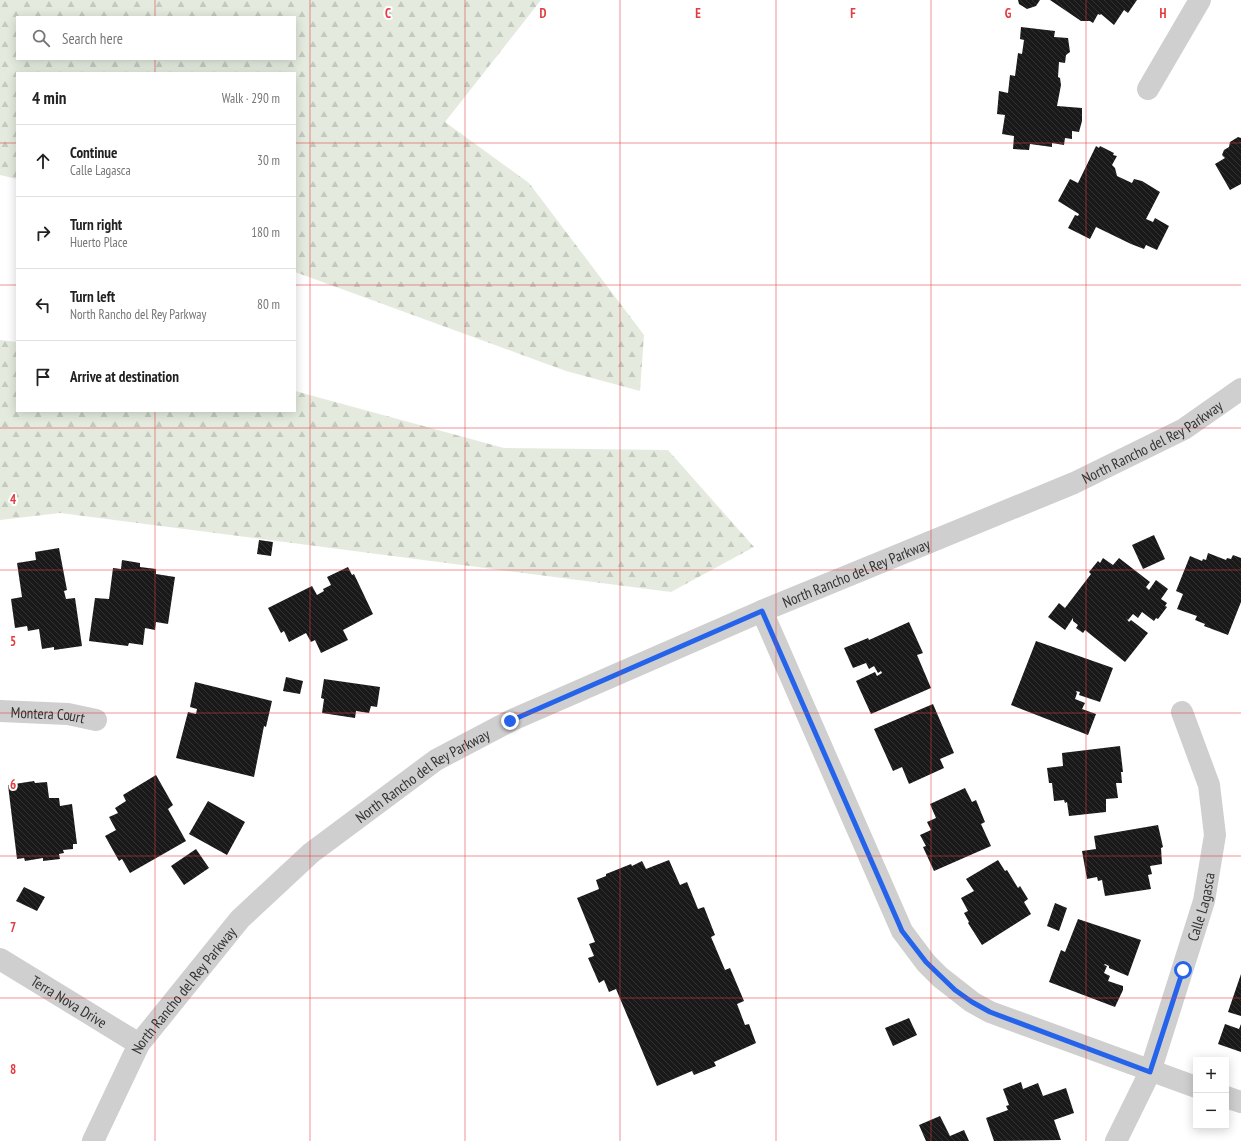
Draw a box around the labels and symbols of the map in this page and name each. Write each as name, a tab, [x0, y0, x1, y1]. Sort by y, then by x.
text: C	[385, 5, 391, 22]
text: D	[540, 5, 547, 22]
text: E	[695, 5, 701, 22]
text: F	[850, 5, 856, 22]
text: G	[1005, 5, 1012, 22]
text: H	[1160, 5, 1167, 22]
street label: North Rancho del Rey Parkway	[1078, 395, 1226, 487]
text: 4	[10, 491, 17, 508]
street label: North Rancho del Rey Parkway	[779, 534, 933, 611]
text: 5	[10, 633, 16, 650]
street label: Montera Court	[10, 702, 87, 727]
route end	[501, 712, 519, 730]
street label: North Rancho del Rey Parkway	[351, 724, 493, 826]
text: 6	[10, 776, 16, 793]
street label: Calle Lagasca	[1183, 871, 1218, 943]
text: 7	[10, 919, 16, 936]
street label: North Rancho del Rey Parkway	[126, 922, 240, 1056]
route start	[1174, 961, 1192, 979]
street label: Terra Nova Drive	[28, 971, 111, 1032]
text: 8	[10, 1061, 16, 1078]

